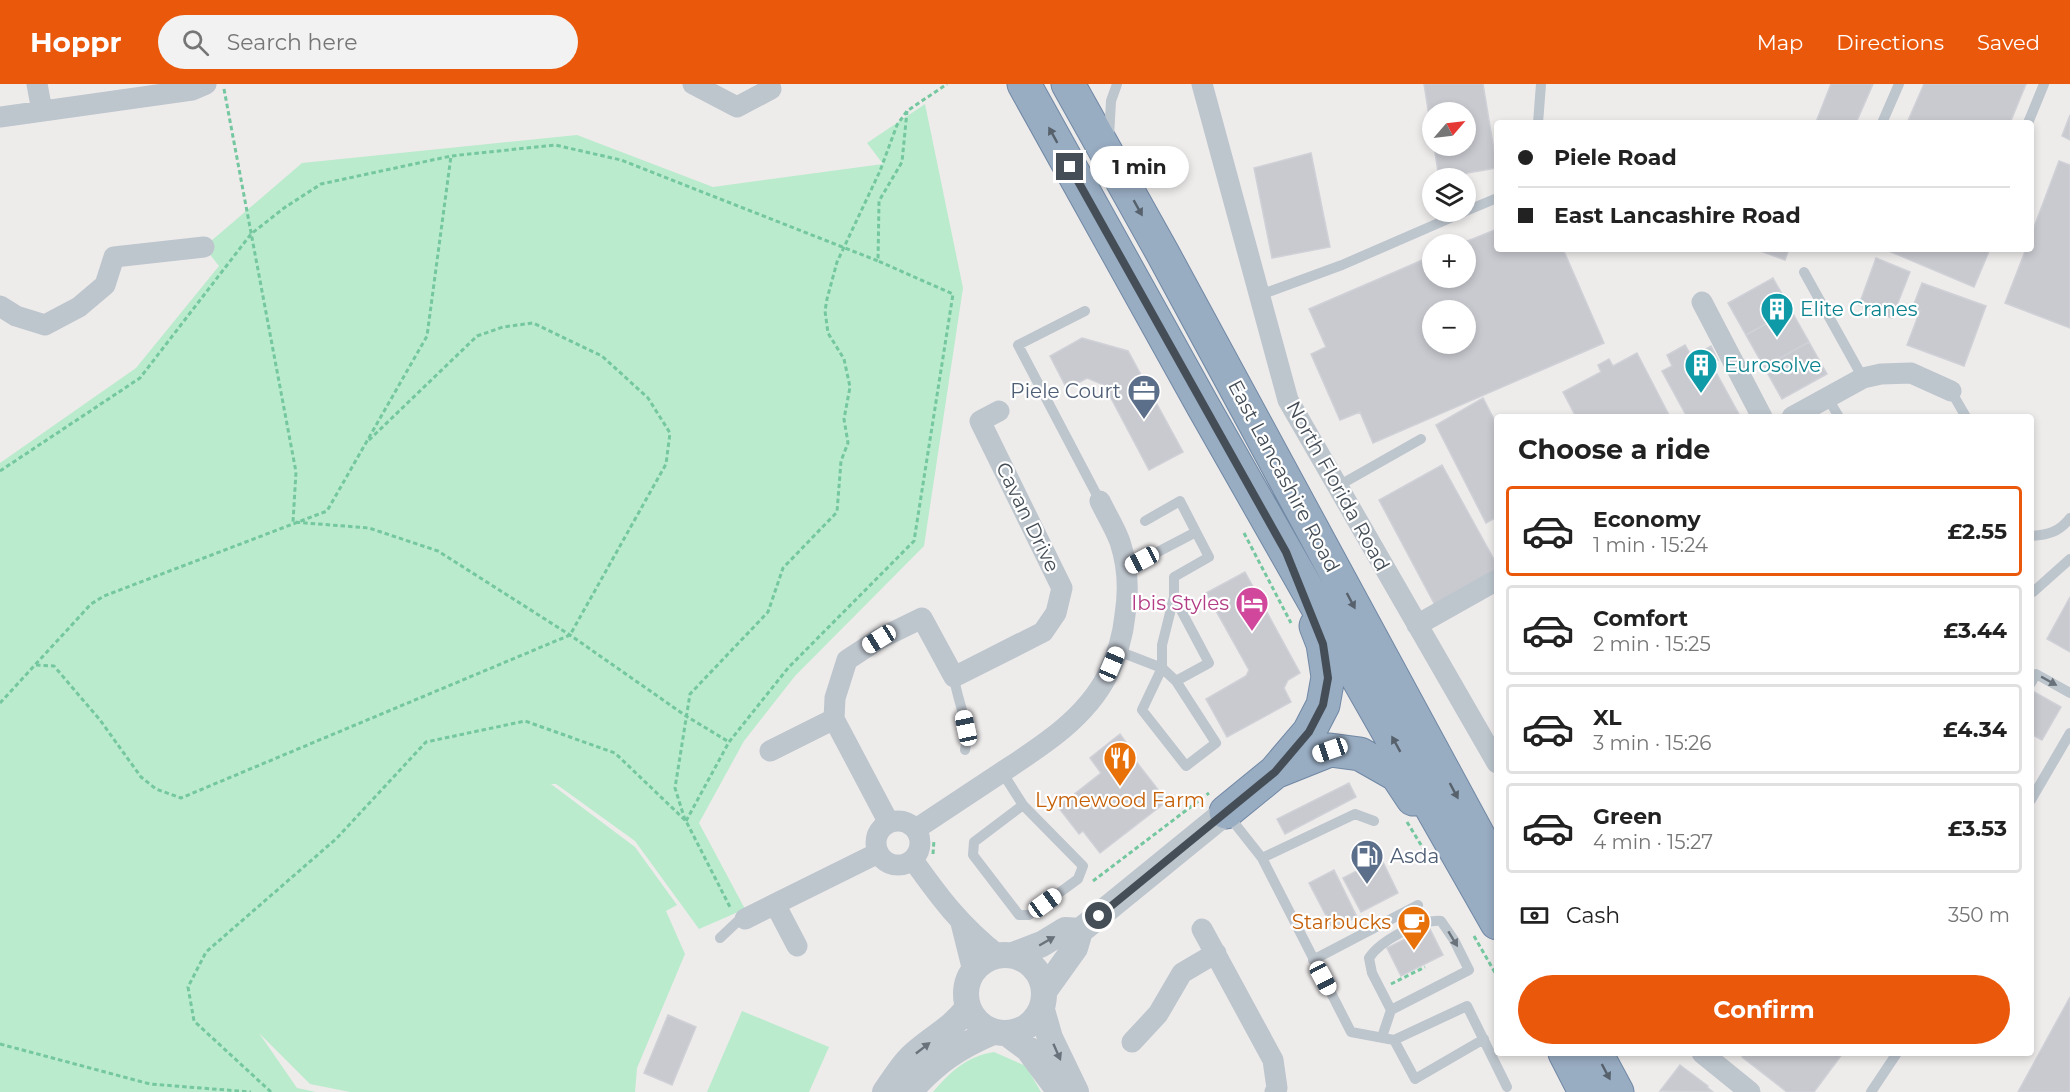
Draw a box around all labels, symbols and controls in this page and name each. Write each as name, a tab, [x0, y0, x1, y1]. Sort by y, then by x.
search box	[158, 15, 578, 69]
text: Hoppr	[30, 25, 122, 59]
icon: search	[179, 26, 212, 59]
text: Search here	[227, 29, 358, 56]
text: Map	[1757, 30, 1803, 55]
text: Directions	[1836, 30, 1944, 55]
text: Saved	[1977, 30, 2040, 55]
north arrow	[1422, 102, 1476, 156]
map controls	[1422, 102, 1476, 354]
one-way arrow	[1048, 126, 1058, 143]
text: Piele Road	[1554, 144, 1677, 171]
callout: 1 min	[1091, 146, 1190, 188]
route end	[1056, 153, 1083, 180]
text: 1 min	[1112, 155, 1167, 179]
button: layers	[1422, 168, 1476, 222]
one-way arrow	[1133, 200, 1143, 217]
text: East Lancashire Road	[1554, 202, 1801, 229]
button: +	[1422, 234, 1476, 288]
building icon: Elite Cranes	[1759, 291, 1795, 338]
place label: Elite Cranes	[1800, 297, 1918, 321]
button: −	[1422, 300, 1476, 354]
building icon: Eurosolve	[1683, 347, 1719, 394]
place label: Eurosolve	[1724, 353, 1821, 377]
office icon: Piele Court	[1126, 373, 1162, 420]
street label: East Lancashire Road	[1223, 376, 1345, 576]
place label: Piele Court	[1010, 379, 1121, 403]
street label: North Florida Road	[1281, 397, 1395, 575]
text: Choose a ride	[1518, 433, 1710, 466]
street label: Cavan Drive	[991, 458, 1065, 576]
icon: car	[1521, 504, 1575, 558]
text: Economy	[1593, 506, 1701, 533]
text: £2.55	[1947, 518, 2007, 545]
text: 1 min · 15:24	[1593, 533, 1708, 557]
car	[1122, 544, 1162, 576]
hotel icon: Ibis Styles	[1234, 585, 1270, 632]
place label: Ibis Styles	[1131, 591, 1229, 615]
one-way arrow	[1346, 593, 1356, 610]
icon: car	[1521, 603, 1575, 657]
text: Comfort	[1593, 605, 1688, 632]
text: £3.44	[1943, 617, 2007, 644]
car	[859, 622, 899, 656]
text: 2 min · 15:25	[1593, 632, 1711, 656]
car	[1097, 644, 1127, 684]
one-way arrow	[2040, 676, 2057, 686]
icon: car	[1521, 702, 1575, 756]
text: XL	[1593, 704, 1622, 731]
car	[953, 709, 979, 747]
text: £4.34	[1943, 716, 2007, 743]
text: 3 min · 15:26	[1593, 731, 1711, 755]
one-way arrow	[1391, 735, 1401, 752]
car	[1310, 736, 1350, 764]
restaurant icon: Lymewood Farm	[1102, 740, 1138, 787]
one-way arrow	[1449, 783, 1459, 800]
place label: Lymewood Farm	[1035, 788, 1205, 812]
icon: car	[1521, 801, 1575, 855]
text: Green	[1593, 803, 1662, 830]
text: £3.53	[1948, 815, 2007, 842]
text: 4 min · 15:27	[1593, 830, 1713, 854]
fuel station icon: Asda	[1349, 838, 1385, 885]
place label: Asda	[1390, 844, 1439, 868]
car	[1025, 885, 1065, 921]
icon: cash	[1518, 899, 1551, 932]
route start	[1085, 902, 1112, 929]
text: Cash	[1566, 902, 1620, 929]
text: 350 m	[1948, 903, 2010, 927]
cafe icon: Starbucks	[1396, 904, 1432, 951]
place label: Starbucks	[1292, 910, 1391, 934]
one-way arrow	[1447, 931, 1458, 947]
one-way arrow	[1039, 935, 1055, 946]
car	[1307, 958, 1339, 998]
button: Confirm	[1518, 975, 2010, 1044]
one-way arrow	[915, 1042, 931, 1054]
one-way arrow	[1052, 1043, 1062, 1061]
one-way arrow	[1601, 1064, 1611, 1081]

